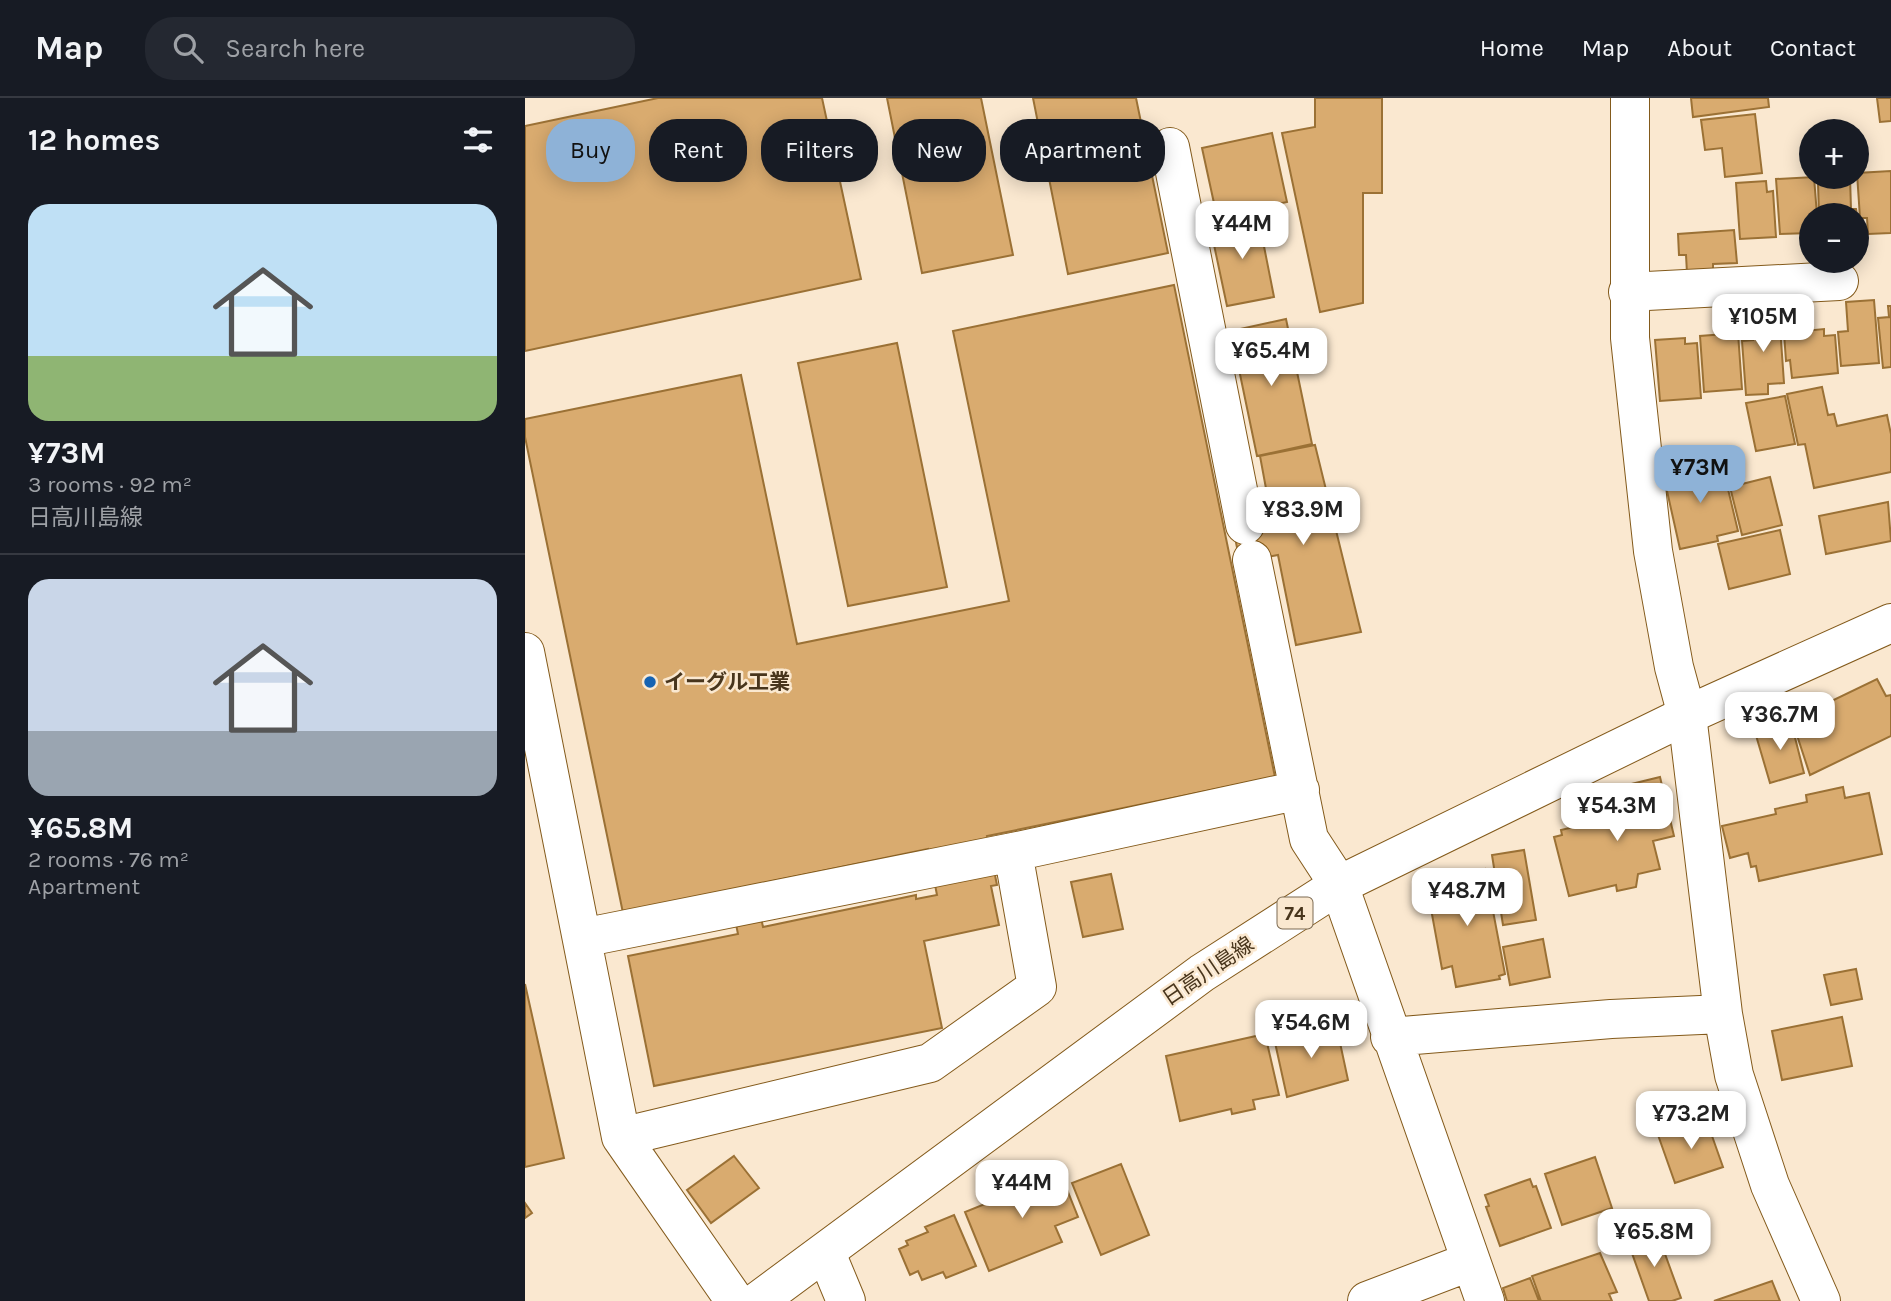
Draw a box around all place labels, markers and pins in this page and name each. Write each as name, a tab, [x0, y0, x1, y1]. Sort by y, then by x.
pin: ¥44M	[1201, 202, 1283, 261]
pin: ¥105M	[1714, 294, 1812, 354]
pin: ¥65.4M	[1214, 328, 1328, 388]
pin: ¥73M	[1659, 446, 1741, 505]
pin: ¥83.9M	[1246, 488, 1360, 547]
place label: イーグル工業	[664, 670, 790, 694]
marker: イーグル工業	[642, 674, 658, 690]
pin: ¥36.7M	[1723, 692, 1837, 752]
pin: ¥54.3M	[1560, 784, 1674, 843]
pin: ¥48.7M	[1410, 868, 1524, 928]
pin: ¥54.6M	[1254, 1000, 1368, 1060]
pin: ¥73.2M	[1634, 1091, 1748, 1151]
pin: ¥44M	[981, 1160, 1063, 1220]
pin: ¥65.8M	[1597, 1210, 1711, 1269]

